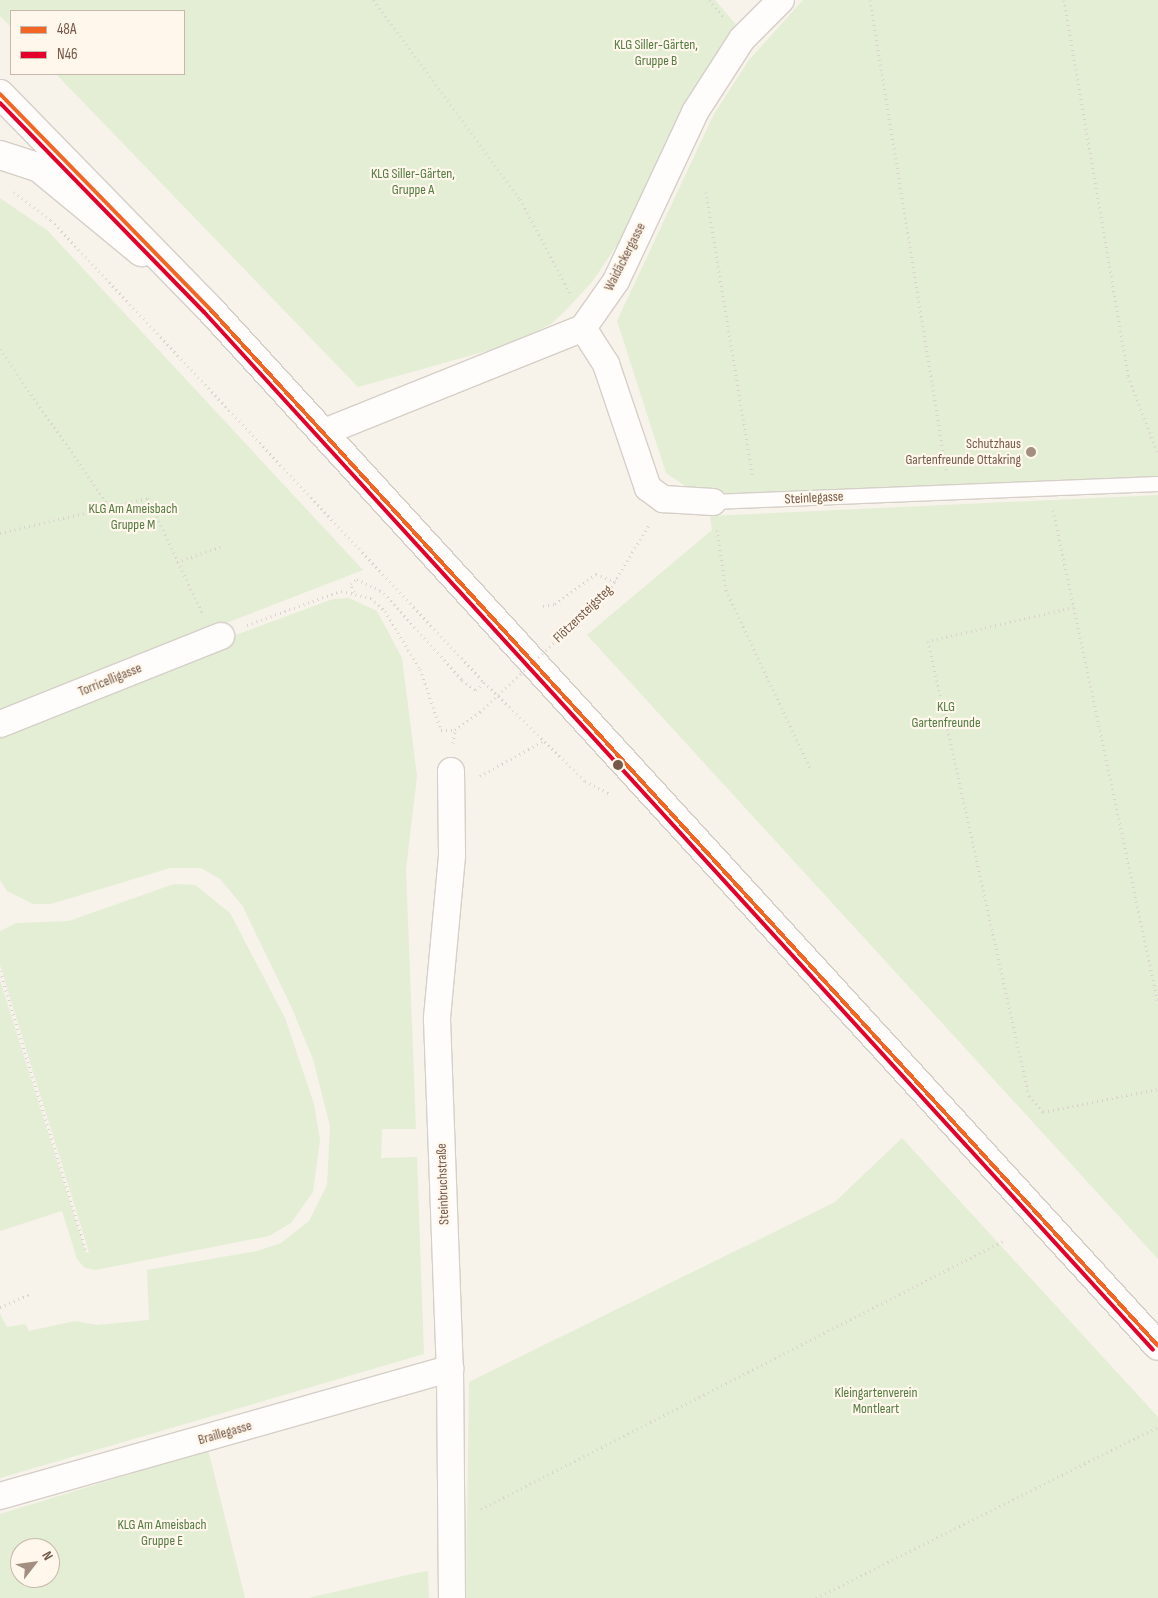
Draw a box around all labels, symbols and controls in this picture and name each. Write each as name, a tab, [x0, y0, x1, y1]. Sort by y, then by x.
legend	[10, 10, 185, 75]
text: 48A	[57, 20, 76, 39]
park label: KLG Siller-Gärten, Gruppe B	[614, 37, 698, 70]
text: N46	[57, 45, 78, 64]
park label: KLG Siller-Gärten, Gruppe A	[371, 166, 455, 198]
street label: Waidäckergasse	[601, 220, 649, 294]
place label: Schutzhaus Gartenfreunde Ottakring	[905, 436, 1021, 468]
marker: Schutzhaus Gartenfreunde Ottakring	[1025, 446, 1037, 458]
street label: Steinlegasse	[784, 488, 844, 508]
park label: KLG Am Ameisbach Gruppe M	[88, 501, 178, 534]
street label: Flötzersteigsteg	[550, 582, 616, 646]
street label: Torricelligasse	[76, 660, 144, 700]
park label: KLG Gartenfreunde	[911, 699, 981, 732]
unlabelled marker	[613, 760, 623, 770]
street label: Steinbruchstraße	[433, 1143, 453, 1225]
park label: Kleingartenverein Montleart	[835, 1385, 917, 1418]
street label: Braillegasse	[196, 1417, 254, 1449]
park label: KLG Am Ameisbach Gruppe E	[117, 1517, 207, 1550]
north arrow	[10, 1538, 60, 1588]
text: N	[38, 1548, 57, 1563]

